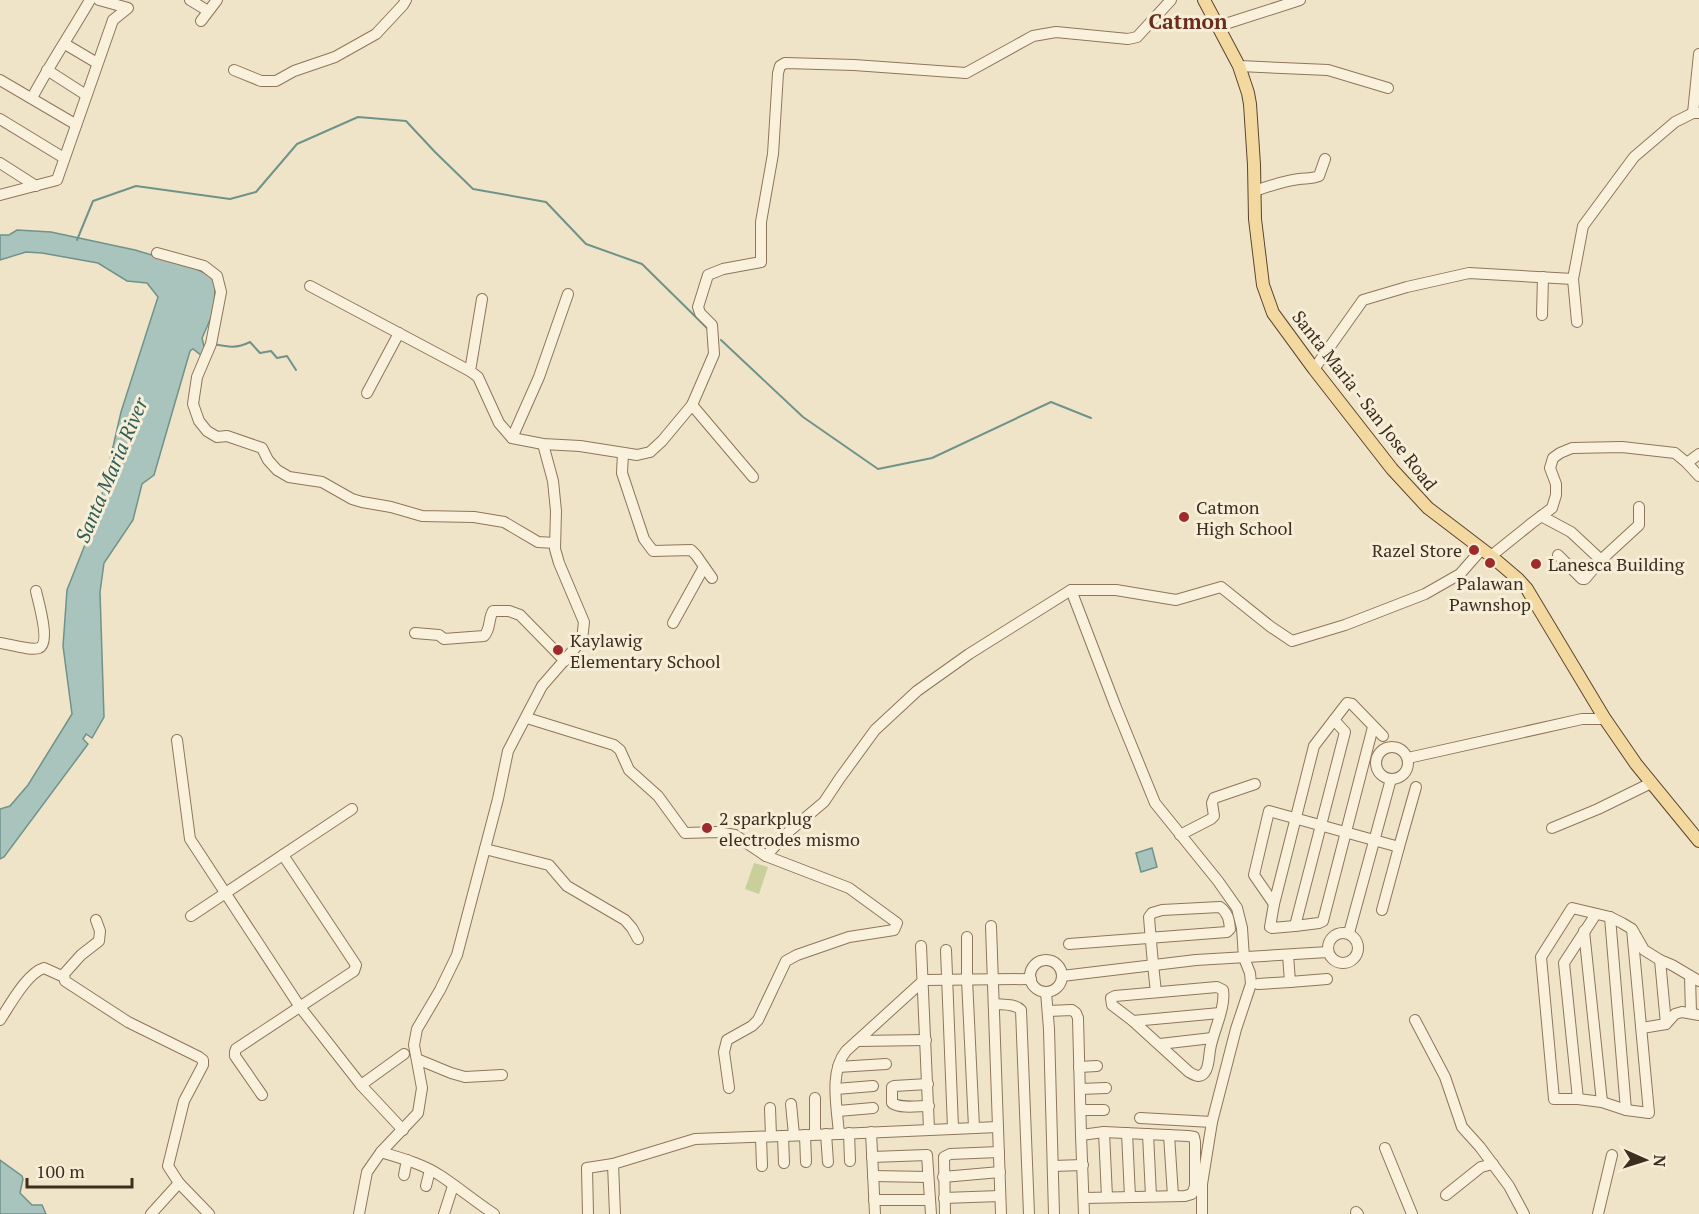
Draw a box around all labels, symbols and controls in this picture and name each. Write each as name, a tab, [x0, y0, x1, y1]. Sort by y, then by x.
district label: Catmon	[1148, 7, 1228, 35]
street label: Santa Maria - San Jose Road	[1287, 305, 1443, 495]
water label: Santa Maria River	[68, 392, 154, 547]
place label: Catmon High School	[1196, 495, 1293, 540]
marker: Catmon High School	[1177, 510, 1191, 524]
place label: Razel Store	[1372, 538, 1462, 562]
marker: Razel Store	[1467, 543, 1481, 557]
place label: Lanesca Building	[1548, 552, 1685, 576]
marker: Palawan Pawnshop	[1483, 556, 1497, 570]
marker: Lanesca Building	[1529, 557, 1543, 571]
place label: Palawan Pawnshop	[1449, 571, 1531, 616]
place label: Kaylawig Elementary School	[570, 628, 721, 673]
marker: Kaylawig Elementary School	[551, 643, 565, 657]
place label: 2 sparkplug electrodes mismo	[719, 806, 860, 851]
marker: 2 sparkplug electrodes mismo	[700, 821, 714, 835]
north arrow	[1615, 1130, 1675, 1190]
scale bar	[27, 1151, 132, 1189]
text: N	[1649, 1154, 1671, 1167]
text: 100 m	[36, 1159, 85, 1183]

